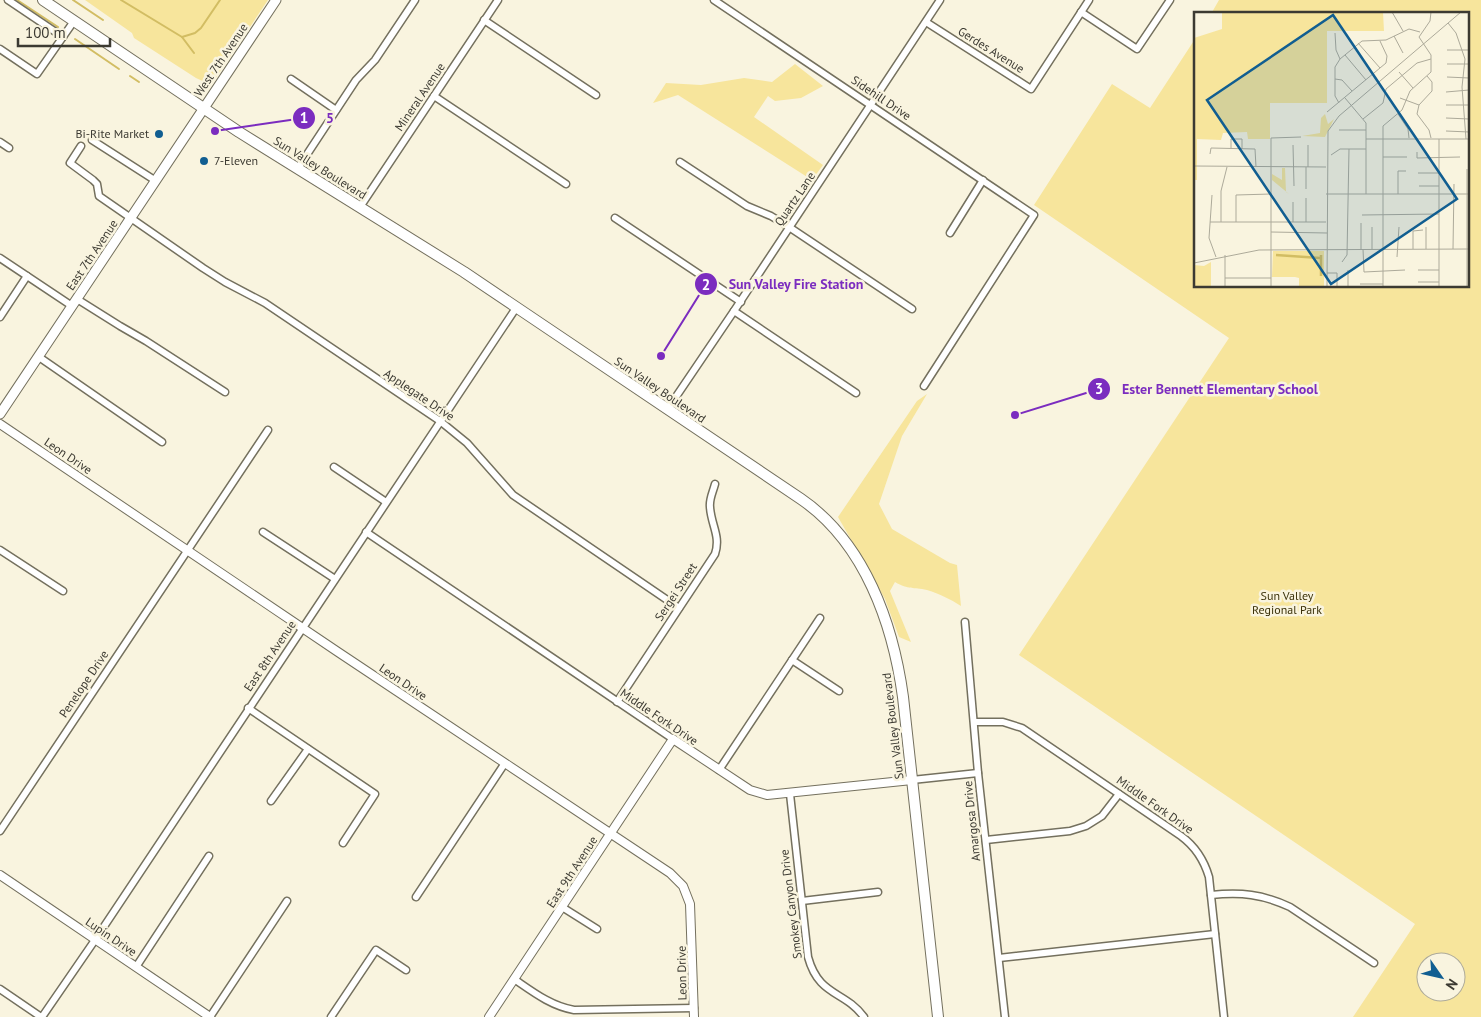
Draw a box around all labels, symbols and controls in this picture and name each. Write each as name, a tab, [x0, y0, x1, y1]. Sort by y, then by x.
inset map	[1194, 12, 1468, 288]
scale bar	[18, 15, 110, 47]
street label: West 7th Avenue	[191, 20, 251, 99]
text: 100 m	[25, 23, 66, 42]
street label: Gerdes Avenue	[955, 23, 1027, 76]
street label: Mineral Avenue	[391, 60, 448, 134]
street label: Sidehill Drive	[848, 72, 914, 123]
callout: 5	[291, 104, 344, 133]
text: 1	[300, 108, 308, 127]
text: 5	[326, 109, 334, 127]
place label: Bi-Rite Market	[76, 126, 149, 141]
marker: Bi-Rite Market	[153, 128, 165, 140]
street label: Sun Valley Boulevard	[271, 133, 370, 202]
place label: 7-Eleven	[214, 153, 258, 168]
marker: 7-Eleven	[198, 155, 210, 167]
street label: Quartz Lane	[771, 169, 818, 229]
street label: East 7th Avenue	[62, 217, 121, 293]
callout: Sun Valley Fire Station	[693, 270, 874, 299]
text: 2	[702, 275, 710, 294]
text: Sun Valley Fire Station	[729, 275, 863, 293]
street label: Sun Valley Boulevard	[612, 353, 709, 426]
street label: Applegate Drive	[381, 365, 457, 424]
callout: Ester Bennett Elementary School	[1087, 374, 1328, 403]
text: 3	[1095, 379, 1103, 398]
text: Ester Bennett Elementary School	[1122, 380, 1319, 398]
street label: Leon Drive	[41, 434, 95, 477]
street label: Sergei Street	[651, 560, 700, 624]
park label: Sun Valley Regional Park	[1252, 588, 1322, 617]
street label: East 8th Avenue	[240, 617, 299, 694]
street label: Penelope Drive	[56, 647, 112, 720]
street label: Leon Drive	[376, 660, 430, 703]
street label: Sun Valley Boulevard	[879, 672, 906, 780]
street label: Middle Fork Drive	[618, 685, 701, 748]
street label: Middle Fork Drive	[1114, 772, 1197, 837]
street label: Amargosa Drive	[960, 780, 983, 862]
street label: East 9th Avenue	[543, 833, 600, 910]
street label: Smokey Canyon Drive	[776, 849, 805, 960]
street label: Lupin Drive	[83, 914, 140, 959]
street label: Leon Drive	[674, 946, 689, 1000]
north arrow	[1416, 952, 1466, 1002]
text: N	[1442, 975, 1462, 993]

